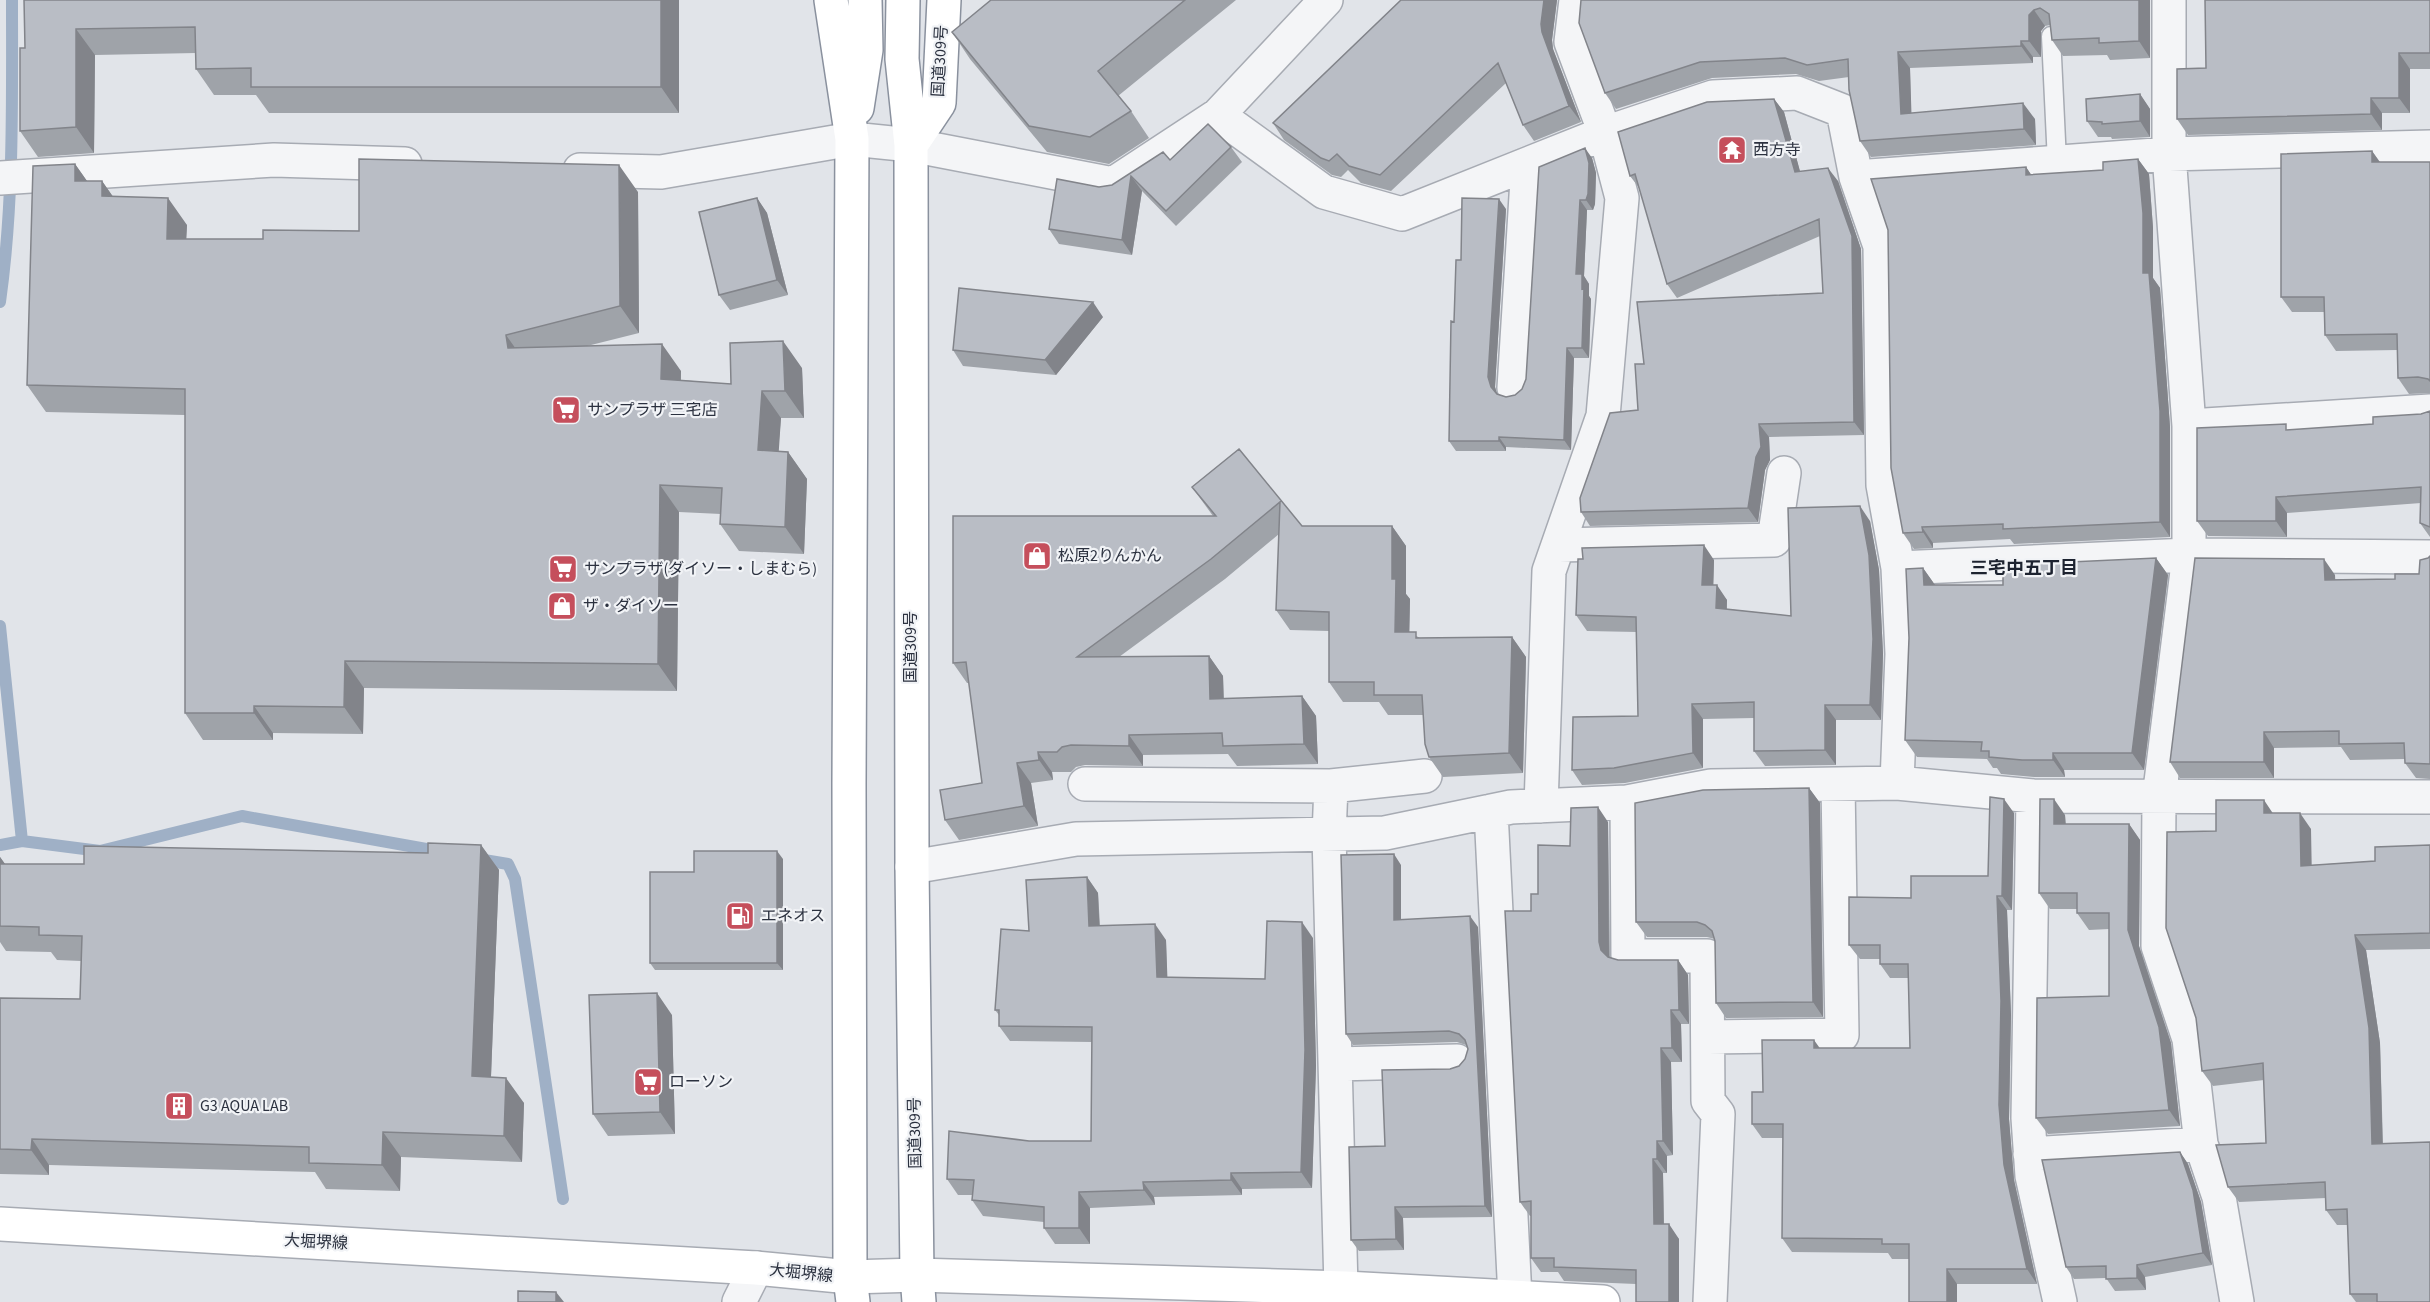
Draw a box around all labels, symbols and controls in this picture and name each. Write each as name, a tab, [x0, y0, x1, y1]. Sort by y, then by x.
street label: 国道309号	[927, 25, 953, 97]
temple icon: 西方寺	[1716, 134, 1748, 166]
place label: 西方寺	[1753, 139, 1801, 161]
supermarket icon: サンプラザ 三宅店	[550, 394, 582, 426]
place label: サンプラザ 三宅店	[587, 399, 718, 421]
shop icon: 松原2りんかん	[1021, 540, 1053, 572]
place label: 松原2りんかん	[1058, 545, 1162, 567]
supermarket icon: サンプラザ(ダイソー・しまむら)	[547, 553, 579, 585]
district label: 三宅中五丁目	[1970, 556, 2078, 581]
place label: サンプラザ(ダイソー・しまむら)	[584, 558, 817, 580]
shop icon: ザ・ダイソー	[546, 590, 578, 622]
place label: ザ・ダイソー	[583, 595, 679, 617]
street label: 国道309号	[900, 611, 922, 683]
fuel station icon: エネオス	[724, 900, 756, 932]
place label: エネオス	[761, 905, 825, 927]
supermarket icon: ローソン	[632, 1066, 664, 1098]
place label: ローソン	[669, 1071, 733, 1093]
building icon: G3 AQUA LAB	[163, 1090, 195, 1122]
place label: G3 AQUA LAB	[200, 1095, 288, 1117]
street label: 国道309号	[903, 1097, 927, 1169]
street label: 大堀堺線	[283, 1229, 349, 1255]
street label: 大堀堺線	[768, 1259, 834, 1287]

